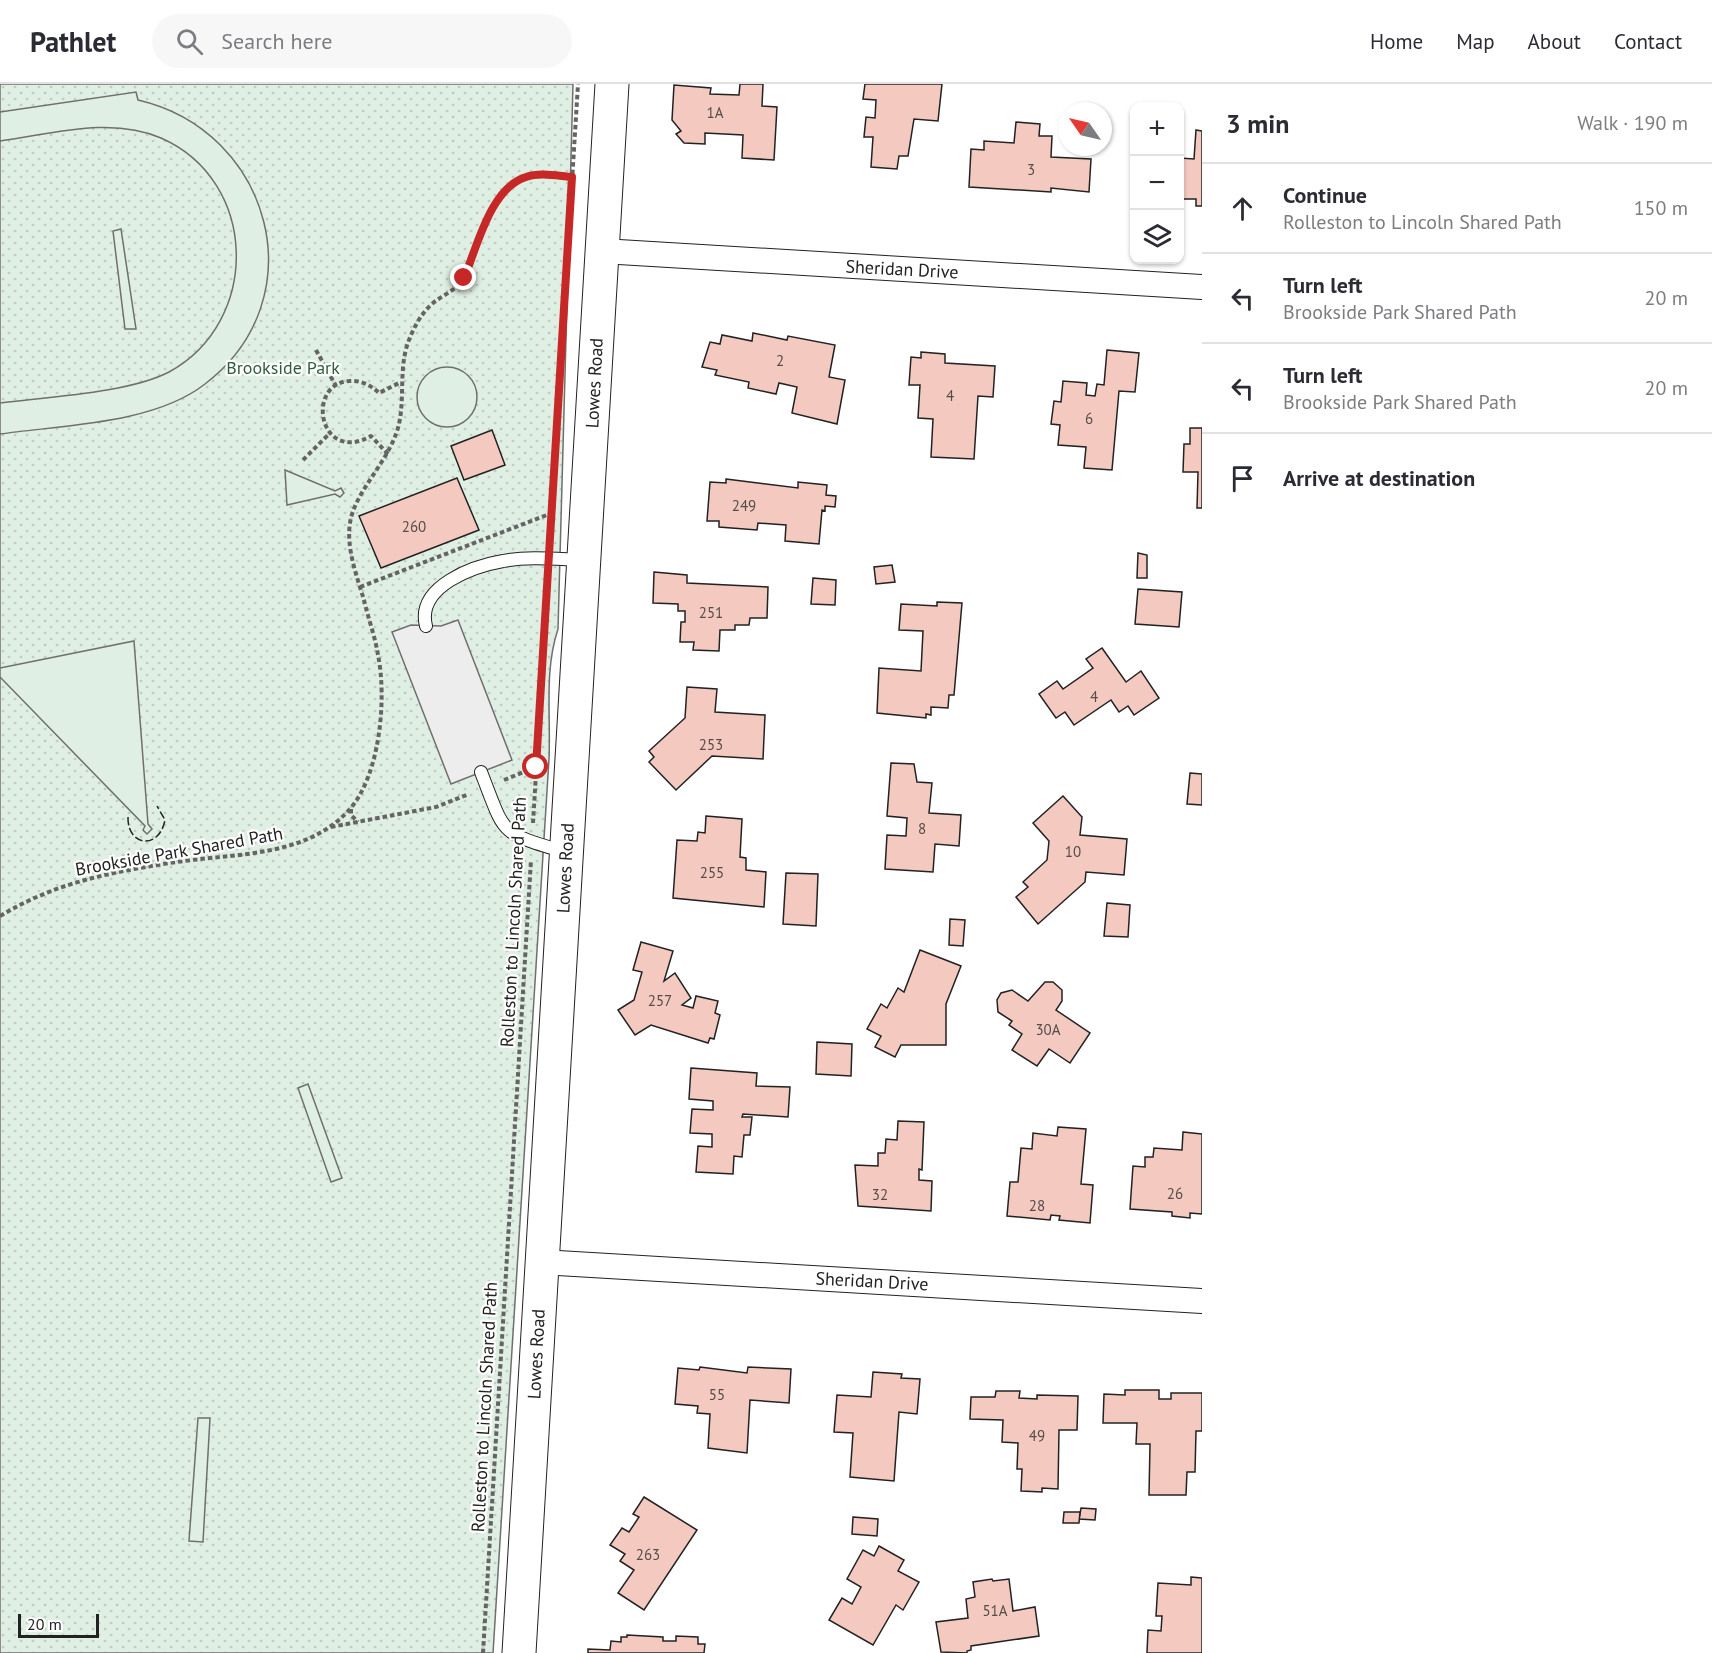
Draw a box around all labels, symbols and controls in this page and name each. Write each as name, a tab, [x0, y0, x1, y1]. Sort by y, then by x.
search box	[152, 14, 572, 68]
text: Pathlet	[30, 23, 116, 60]
icon: search	[173, 25, 206, 58]
text: Search here	[221, 27, 332, 55]
text: Home	[1370, 28, 1423, 55]
text: Map	[1456, 28, 1495, 55]
text: About	[1528, 28, 1581, 55]
text: Contact	[1614, 28, 1682, 55]
north arrow	[1058, 102, 1112, 156]
map controls	[1130, 102, 1184, 264]
button: +	[1130, 102, 1184, 156]
house number: 1A	[707, 103, 724, 122]
text: 3 min	[1226, 107, 1289, 140]
text: Walk · 190 m	[1577, 110, 1688, 136]
button: −	[1130, 156, 1184, 210]
house number: 3	[1027, 160, 1035, 179]
text: Continue	[1283, 181, 1367, 209]
icon: ahead	[1226, 192, 1259, 225]
text: 150 m	[1634, 195, 1688, 221]
text: Rolleston to Lincoln Shared Path	[1283, 209, 1562, 235]
button: layers	[1130, 210, 1184, 264]
street label: Sheridan Drive	[845, 255, 959, 283]
route end	[450, 264, 476, 290]
text: Turn left	[1283, 271, 1363, 299]
icon: left	[1226, 282, 1259, 315]
text: 20 m	[1645, 285, 1688, 311]
text: Brookside Park Shared Path	[1283, 299, 1517, 325]
street label: Lowes Road	[580, 337, 608, 429]
house number: 2	[776, 351, 784, 370]
park label: Brookside Park	[226, 356, 340, 379]
text: Turn left	[1283, 361, 1363, 389]
icon: left	[1226, 372, 1259, 405]
text: 20 m	[1645, 375, 1688, 401]
house number: 4	[946, 386, 954, 405]
text: Brookside Park Shared Path	[1283, 389, 1517, 415]
house number: 6	[1085, 409, 1093, 428]
icon: arrive	[1226, 462, 1259, 495]
text: Arrive at destination	[1283, 464, 1475, 492]
house number: 249	[732, 496, 756, 515]
house number: 260	[402, 517, 426, 536]
house number: 251	[699, 603, 723, 622]
house number: 4	[1090, 687, 1098, 706]
house number: 253	[699, 735, 723, 754]
route start	[522, 753, 548, 779]
street label: Rolleston to Lincoln Shared Path	[495, 796, 531, 1048]
house number: 8	[918, 819, 926, 838]
street label: Brookside Park Shared Path	[73, 821, 285, 881]
street label: Lowes Road	[551, 822, 579, 914]
house number: 10	[1065, 842, 1081, 861]
house number: 255	[700, 863, 724, 882]
house number: 257	[648, 991, 672, 1010]
house number: 30A	[1035, 1020, 1061, 1039]
house number: 26	[1167, 1184, 1183, 1203]
house number: 32	[872, 1185, 888, 1204]
house number: 28	[1029, 1196, 1045, 1215]
street label: Sheridan Drive	[815, 1267, 929, 1295]
street label: Rolleston to Lincoln Shared Path	[466, 1281, 502, 1533]
street label: Lowes Road	[522, 1308, 550, 1400]
house number: 55	[709, 1385, 725, 1404]
house number: 49	[1029, 1426, 1045, 1445]
house number: 263	[636, 1545, 660, 1564]
house number: 51A	[982, 1601, 1008, 1620]
scale bar	[18, 1611, 99, 1638]
text: 20 m	[27, 1614, 62, 1634]

